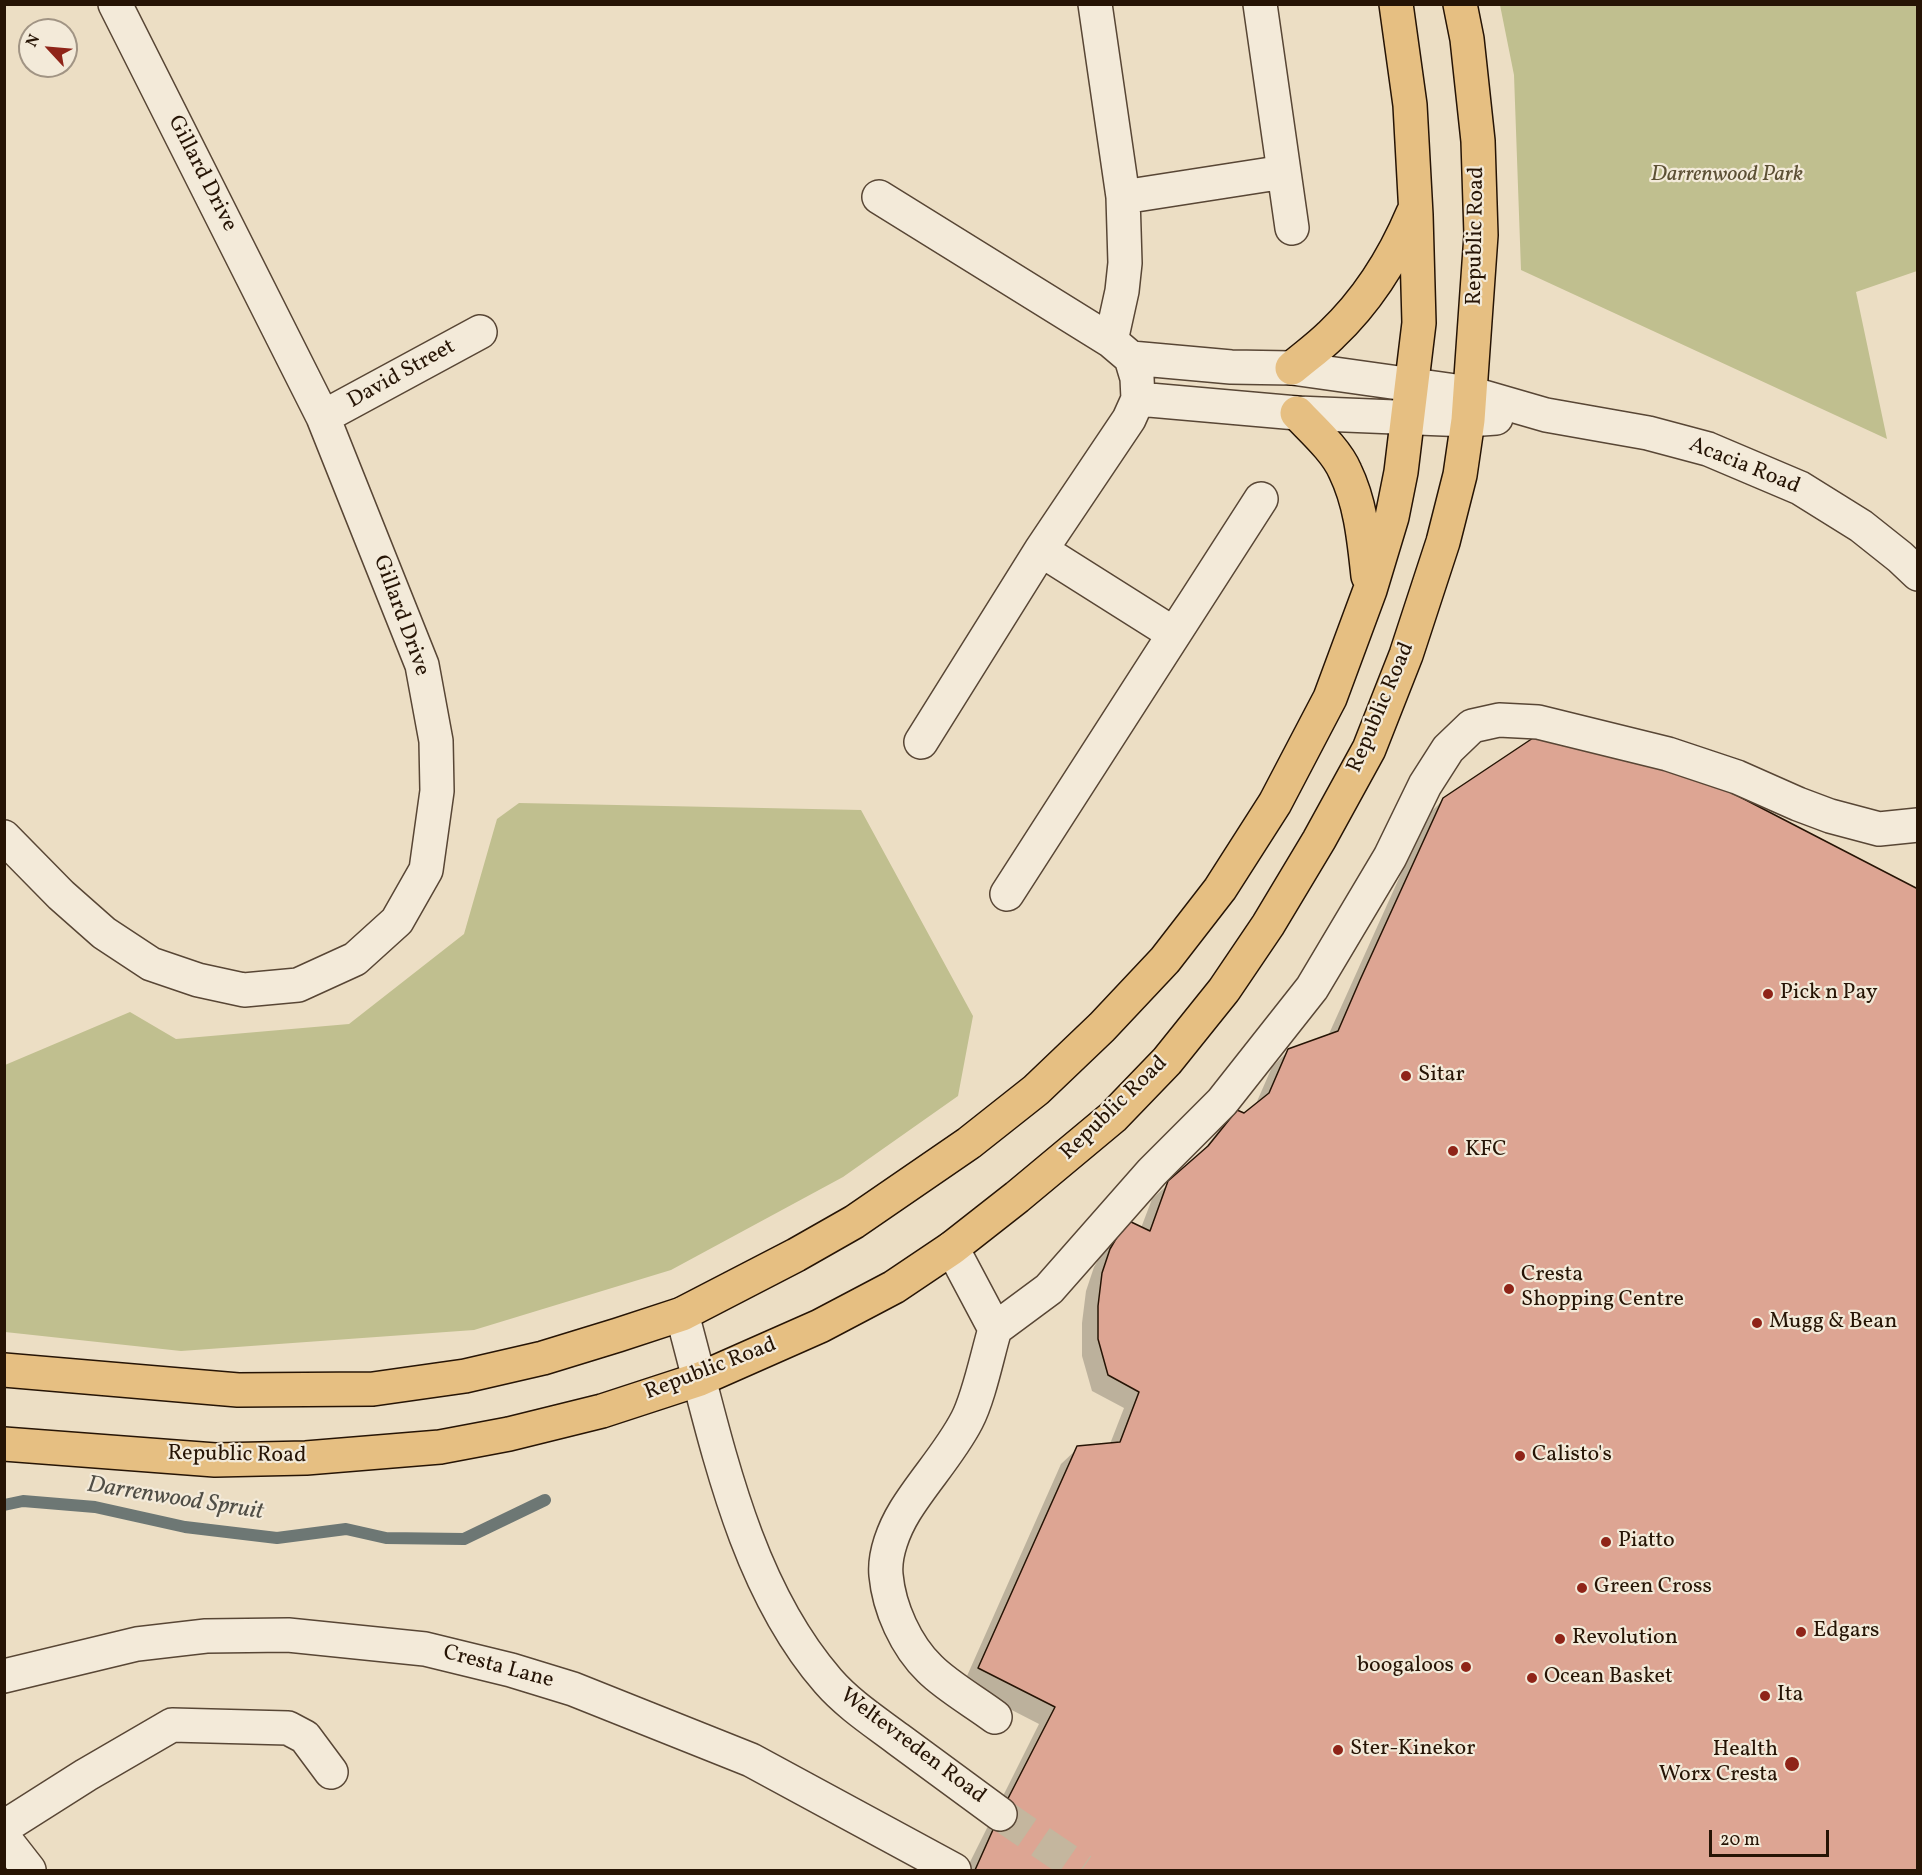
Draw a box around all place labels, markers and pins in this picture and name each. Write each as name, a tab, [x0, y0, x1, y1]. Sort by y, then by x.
place label: Pick n Pay	[1780, 981, 1878, 1007]
marker: Pick n Pay	[1761, 987, 1775, 1001]
place label: Sitar	[1418, 1063, 1465, 1089]
marker: Sitar	[1399, 1069, 1413, 1083]
place label: KFC	[1465, 1138, 1507, 1164]
marker: KFC	[1446, 1144, 1460, 1158]
place label: Cresta Shopping Centre	[1521, 1263, 1684, 1314]
marker: Cresta Shopping Centre	[1502, 1282, 1516, 1296]
place label: Mugg & Bean	[1769, 1310, 1897, 1336]
marker: Mugg & Bean	[1750, 1316, 1764, 1330]
place label: Calisto's	[1532, 1443, 1612, 1469]
marker: Calisto's	[1513, 1449, 1527, 1463]
place label: Piatto	[1618, 1529, 1675, 1555]
marker: Piatto	[1599, 1535, 1613, 1549]
place label: Green Cross	[1594, 1575, 1712, 1601]
marker: Green Cross	[1575, 1581, 1589, 1595]
place label: Edgars	[1813, 1619, 1879, 1645]
marker: Edgars	[1794, 1625, 1808, 1639]
place label: Revolution	[1572, 1626, 1678, 1652]
marker: Revolution	[1553, 1632, 1567, 1646]
place label: boogaloos	[1357, 1654, 1454, 1680]
marker: boogaloos	[1459, 1660, 1473, 1674]
place label: Ocean Basket	[1544, 1665, 1673, 1691]
marker: Ocean Basket	[1525, 1671, 1539, 1685]
place label: Ita	[1777, 1683, 1803, 1709]
marker: Ita	[1758, 1689, 1772, 1703]
place label: Ster-Kinekor	[1350, 1737, 1476, 1763]
place label: Health Worx Cresta	[1659, 1738, 1778, 1790]
marker: Ster-Kinekor	[1331, 1743, 1345, 1757]
marker: Health Worx Cresta	[1783, 1755, 1801, 1773]

